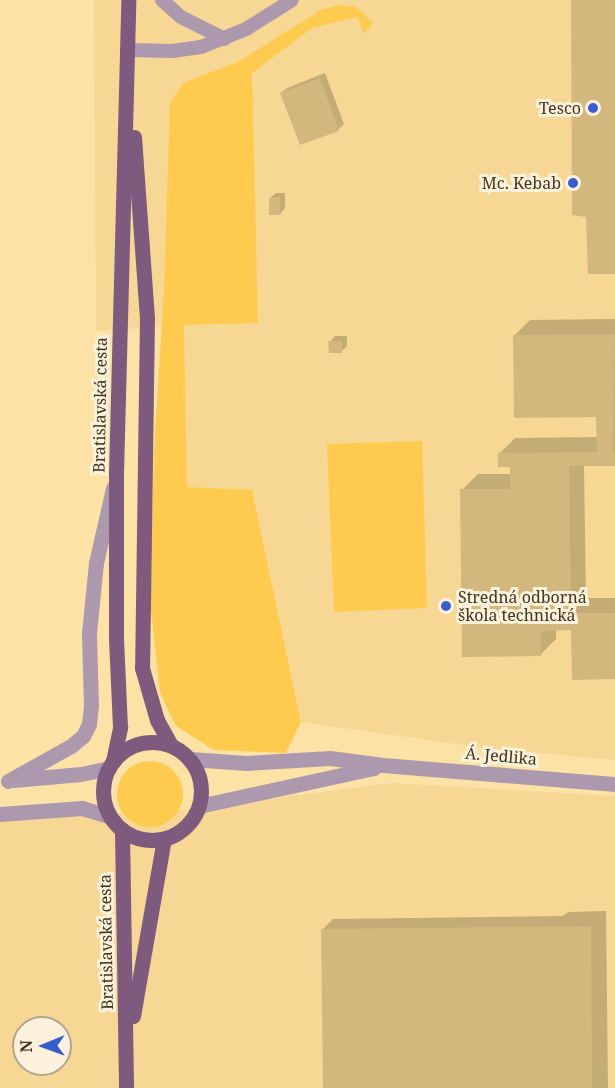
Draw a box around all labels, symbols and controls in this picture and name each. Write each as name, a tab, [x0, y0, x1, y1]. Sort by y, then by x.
place label: Tesco	[539, 98, 581, 118]
marker: Tesco	[586, 101, 600, 115]
place label: Mc. Kebab	[482, 173, 561, 193]
marker: Mc. Kebab	[566, 176, 580, 190]
street label: Bratislavská cesta	[89, 337, 111, 473]
place label: Stredná odborná škola technická	[458, 587, 587, 625]
marker: Stredná odborná škola technická	[439, 599, 453, 613]
street label: Á. Jedlika	[464, 743, 538, 769]
street label: Bratislavská cesta	[95, 874, 117, 1010]
north arrow	[12, 1016, 72, 1076]
text: N	[15, 1040, 37, 1053]

